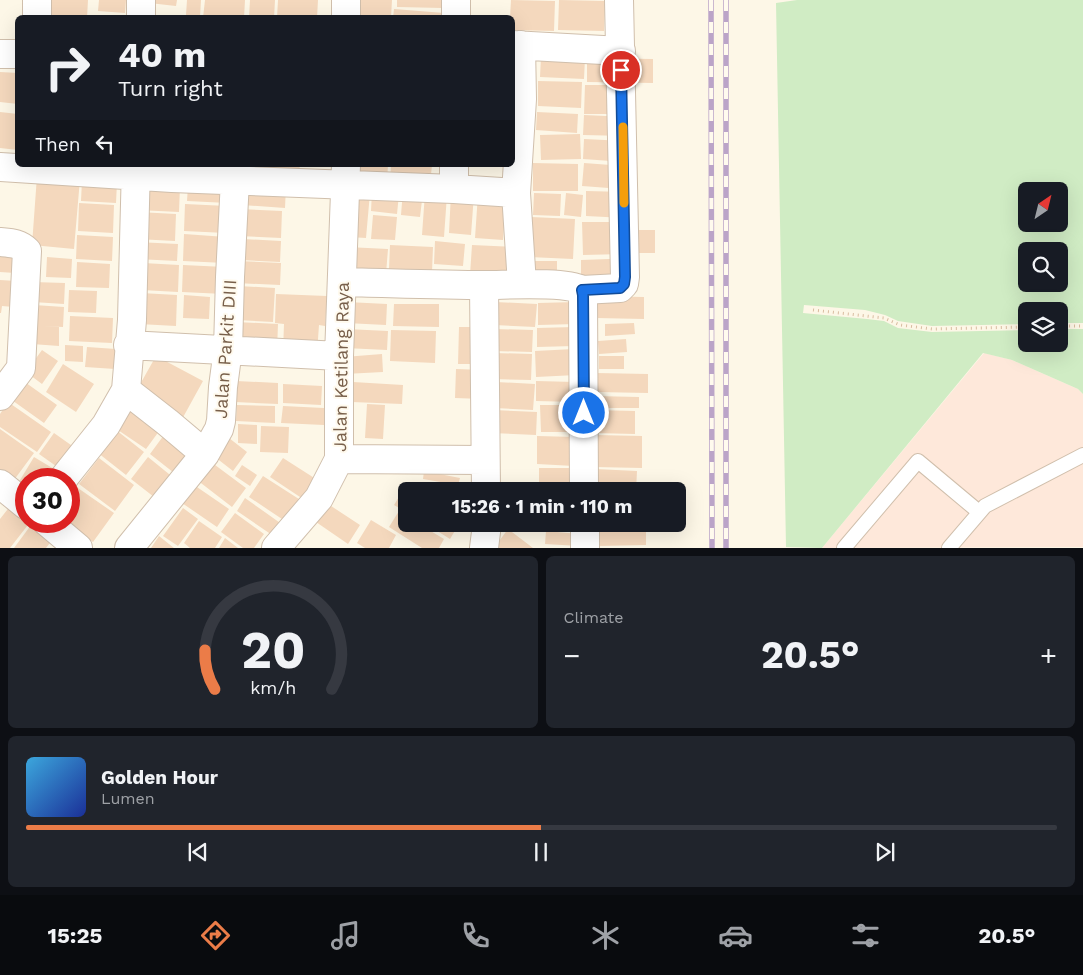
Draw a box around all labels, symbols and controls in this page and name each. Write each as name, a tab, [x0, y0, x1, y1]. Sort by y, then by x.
text: 40 m	[118, 34, 206, 76]
icon: right	[35, 35, 100, 100]
pin	[600, 49, 642, 91]
icon: arrive	[607, 56, 635, 84]
text: Turn right	[118, 76, 223, 101]
icon: left	[91, 130, 119, 158]
text: Then	[35, 133, 81, 156]
north arrow	[1018, 182, 1068, 232]
map controls	[1018, 182, 1068, 352]
button: search	[1018, 242, 1068, 292]
street label: Jalan Parkit DIII	[210, 279, 240, 419]
street label: Jalan Ketilang Raya	[329, 282, 353, 452]
button: layers	[1018, 302, 1068, 352]
position arrow	[557, 386, 609, 438]
speed limit sign: 30	[15, 468, 80, 533]
text: 15:26 · 1 min · 110 m	[452, 495, 632, 518]
text: Climate	[564, 608, 624, 627]
text: 20	[241, 620, 305, 681]
text: 20.5°	[761, 633, 860, 677]
text: −	[564, 639, 580, 672]
text: +	[1040, 639, 1057, 672]
text: km/h	[250, 677, 296, 698]
text: Golden Hour	[101, 766, 218, 789]
text: Lumen	[101, 789, 155, 808]
icon: previous	[184, 838, 212, 866]
icon: pause	[527, 838, 555, 866]
icon: next	[871, 838, 899, 866]
icon: directions	[198, 918, 233, 953]
icon: music	[328, 918, 363, 953]
icon: phone	[458, 918, 493, 953]
icon: climate	[588, 918, 623, 953]
icon: car	[718, 918, 753, 953]
icon: filters	[848, 918, 883, 953]
text: 15:25	[48, 923, 102, 948]
text: 20.5°	[978, 923, 1035, 948]

